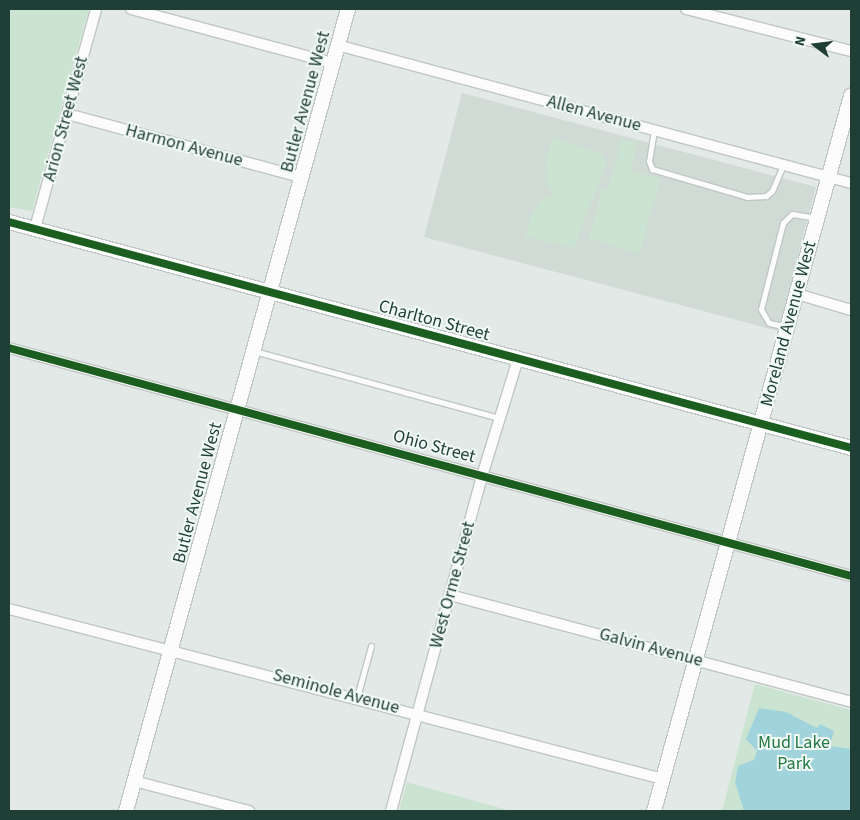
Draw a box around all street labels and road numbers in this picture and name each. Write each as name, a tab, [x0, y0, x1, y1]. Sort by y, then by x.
street label: Butler Avenue West	[277, 29, 335, 175]
street label: Arion Street West	[39, 54, 93, 184]
street label: Allen Avenue	[544, 91, 644, 137]
street label: Harmon Avenue	[123, 120, 245, 172]
street label: Moreland Avenue West	[757, 239, 821, 409]
street label: Charlton Street	[376, 296, 492, 346]
street label: Butler Avenue West	[169, 420, 227, 566]
street label: Ohio Street	[390, 426, 478, 468]
street label: West Orme Street	[426, 519, 480, 651]
street label: Galvin Avenue	[597, 624, 705, 672]
street label: Seminole Avenue	[270, 665, 402, 719]

